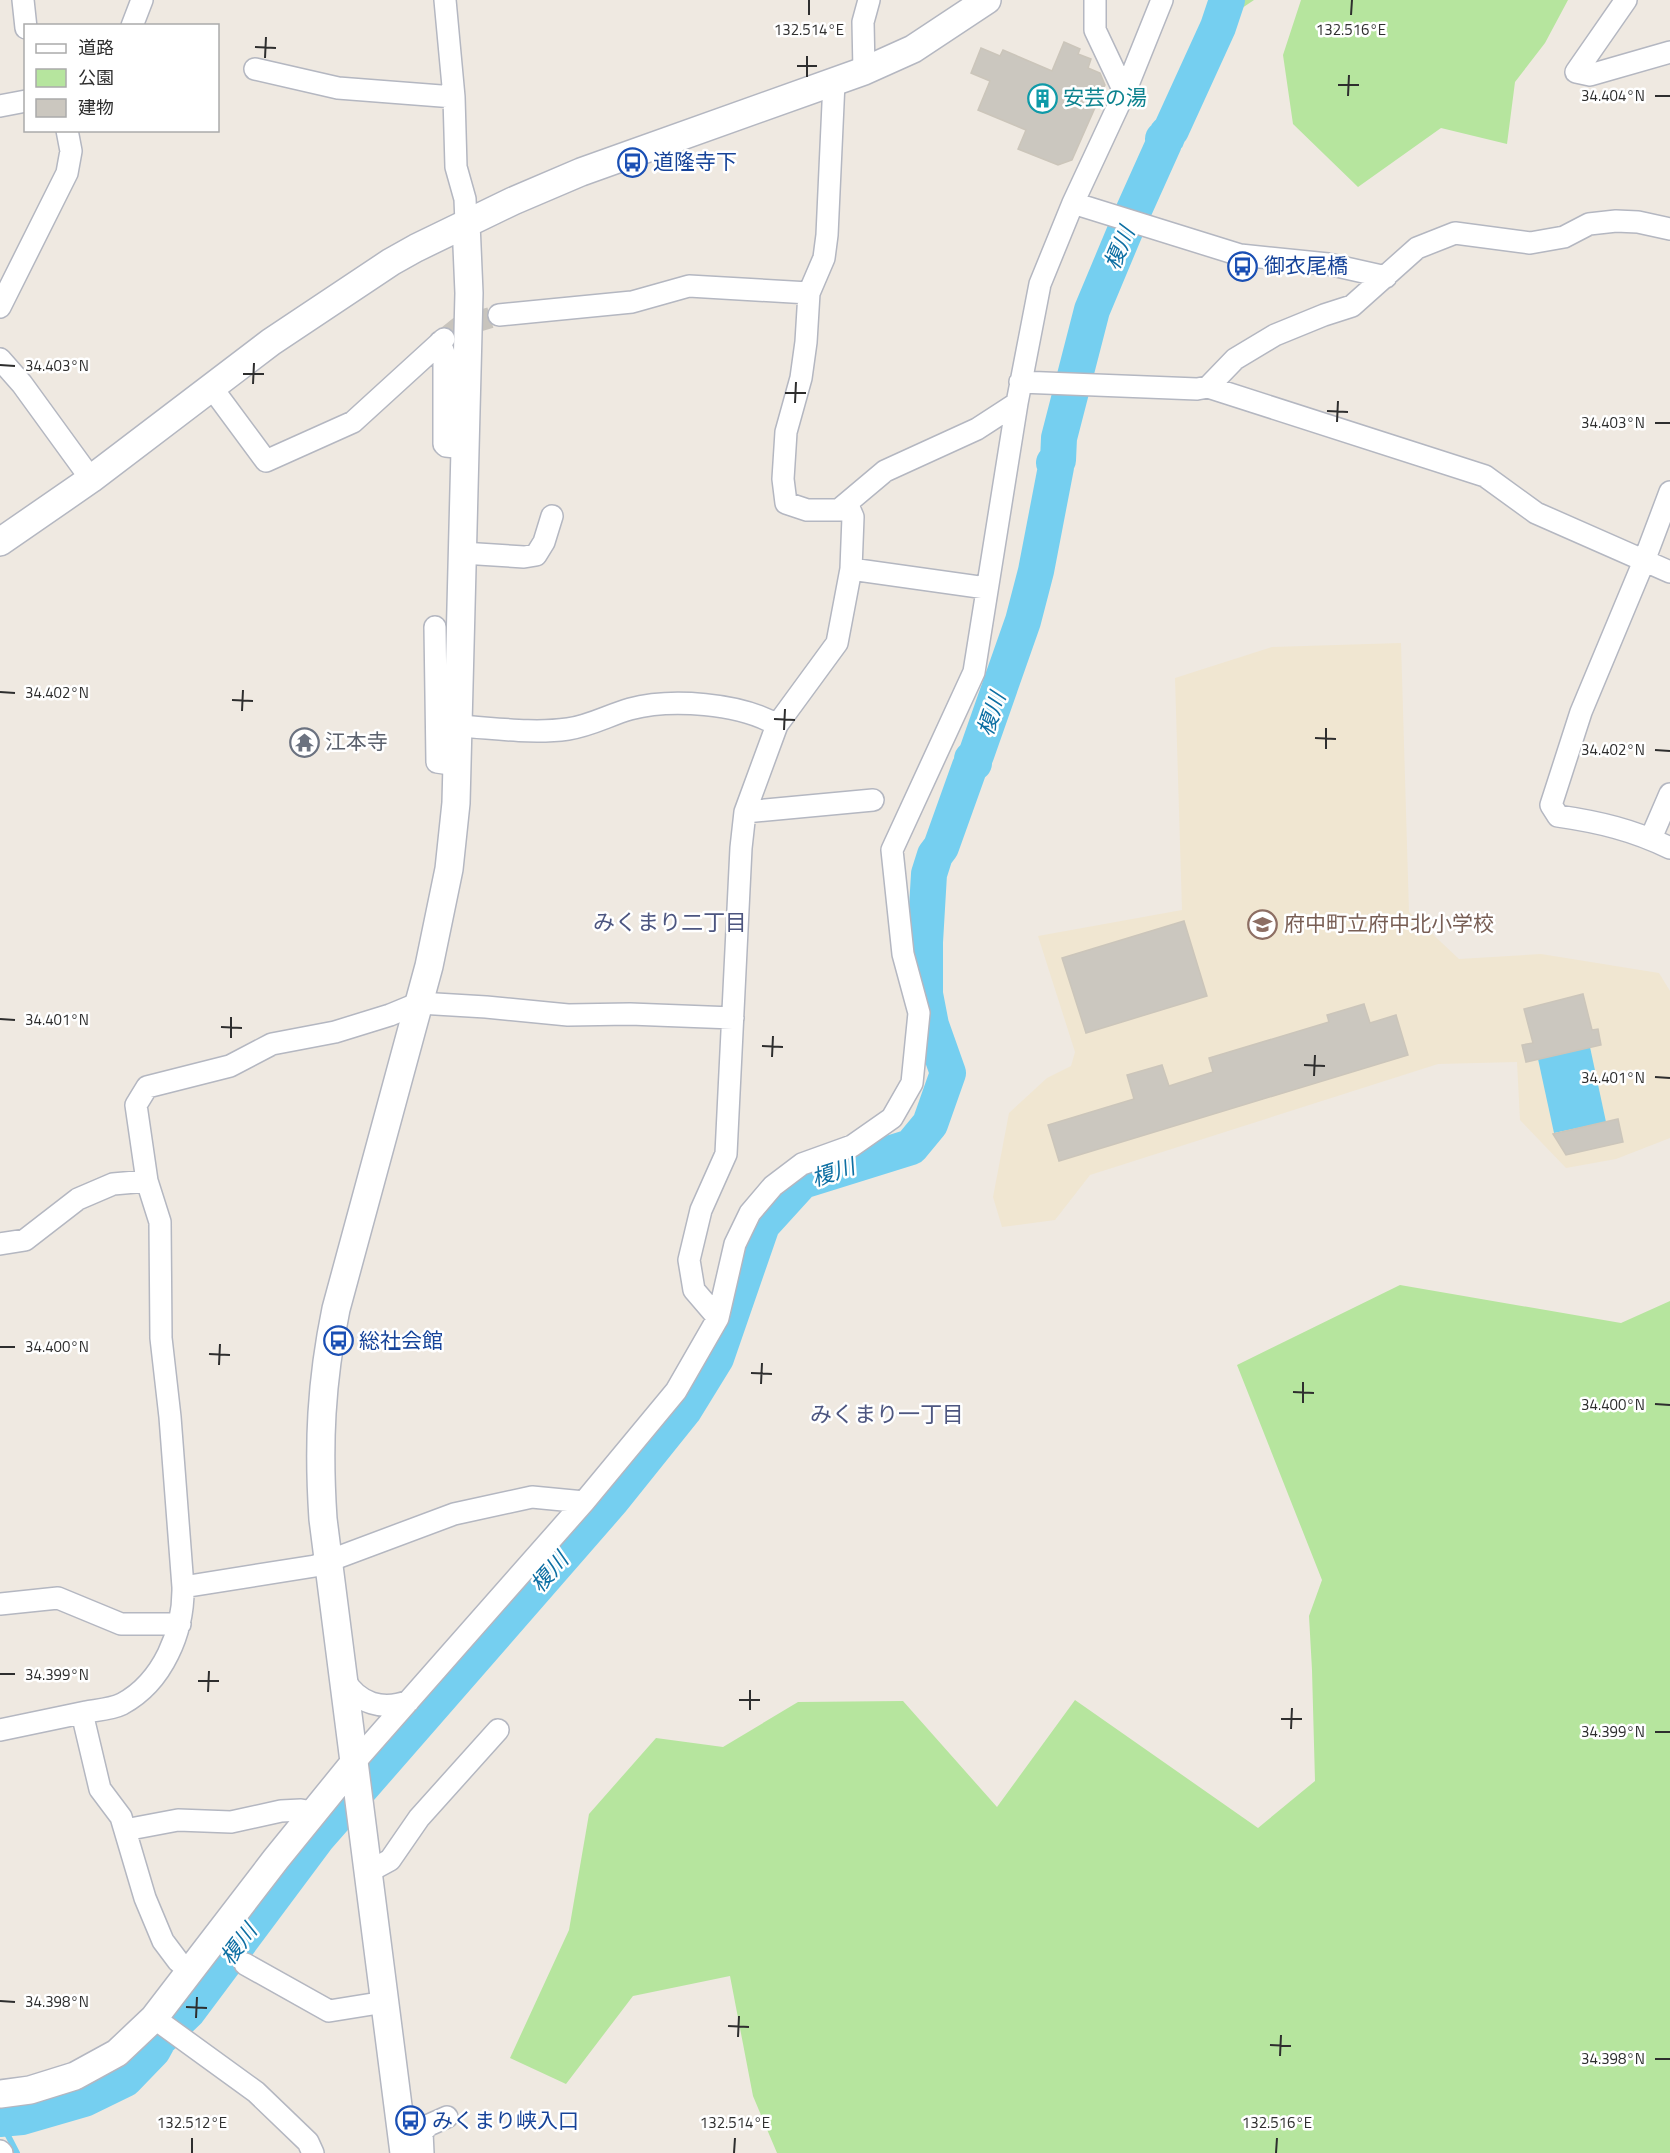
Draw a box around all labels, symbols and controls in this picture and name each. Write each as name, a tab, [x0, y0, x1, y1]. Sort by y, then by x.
text: 132.514°E	[774, 18, 844, 41]
text: 132.516°E	[1316, 18, 1386, 41]
legend	[24, 24, 219, 132]
text: 道路	[78, 34, 114, 61]
text: 公園	[78, 64, 114, 91]
place label: 安芸の湯	[1063, 81, 1147, 113]
building icon: 安芸の湯	[1026, 82, 1058, 114]
text: 34.404°N	[1581, 84, 1645, 107]
text: 建物	[78, 94, 114, 121]
place label: 道隆寺下	[653, 145, 737, 177]
bus stop icon: 道隆寺下	[616, 146, 648, 178]
water label: 榎川	[1095, 219, 1144, 275]
place label: 御衣尾橋	[1264, 249, 1348, 281]
bus stop icon: 御衣尾橋	[1227, 250, 1259, 282]
text: 34.403°N	[25, 354, 89, 377]
text: 34.403°N	[1581, 411, 1645, 434]
text: 34.402°N	[25, 681, 89, 704]
water label: 榎川	[968, 686, 1015, 740]
place label: 江本寺	[325, 725, 388, 757]
temple icon: 江本寺	[288, 726, 320, 758]
text: 34.402°N	[1581, 738, 1645, 761]
district label: みくまり二丁目	[593, 905, 747, 939]
place label: 府中町立府中北小学校	[1284, 907, 1494, 939]
school or university icon: 府中町立府中北小学校	[1247, 908, 1279, 940]
text: 34.401°N	[25, 1008, 89, 1031]
text: 34.401°N	[1581, 1066, 1645, 1089]
water label: 榎川	[807, 1148, 861, 1195]
place label: 総社会館	[359, 1324, 443, 1356]
bus stop icon: 総社会館	[322, 1325, 354, 1357]
text: 34.400°N	[25, 1335, 89, 1358]
text: 34.400°N	[1581, 1393, 1645, 1416]
district label: みくまり一丁目	[810, 1397, 964, 1431]
water label: 榎川	[522, 1543, 578, 1600]
text: 34.399°N	[25, 1663, 89, 1686]
text: 34.399°N	[1581, 1720, 1645, 1743]
water label: 榎川	[211, 1915, 266, 1972]
text: 34.398°N	[25, 1990, 89, 2013]
text: 34.398°N	[1581, 2047, 1645, 2070]
place label: みくまり峡入口	[432, 2104, 579, 2136]
bus stop icon: みくまり峡入口	[395, 2105, 427, 2137]
text: 132.512°E	[157, 2111, 227, 2134]
text: 132.514°E	[700, 2111, 770, 2134]
text: 132.516°E	[1242, 2111, 1312, 2134]

